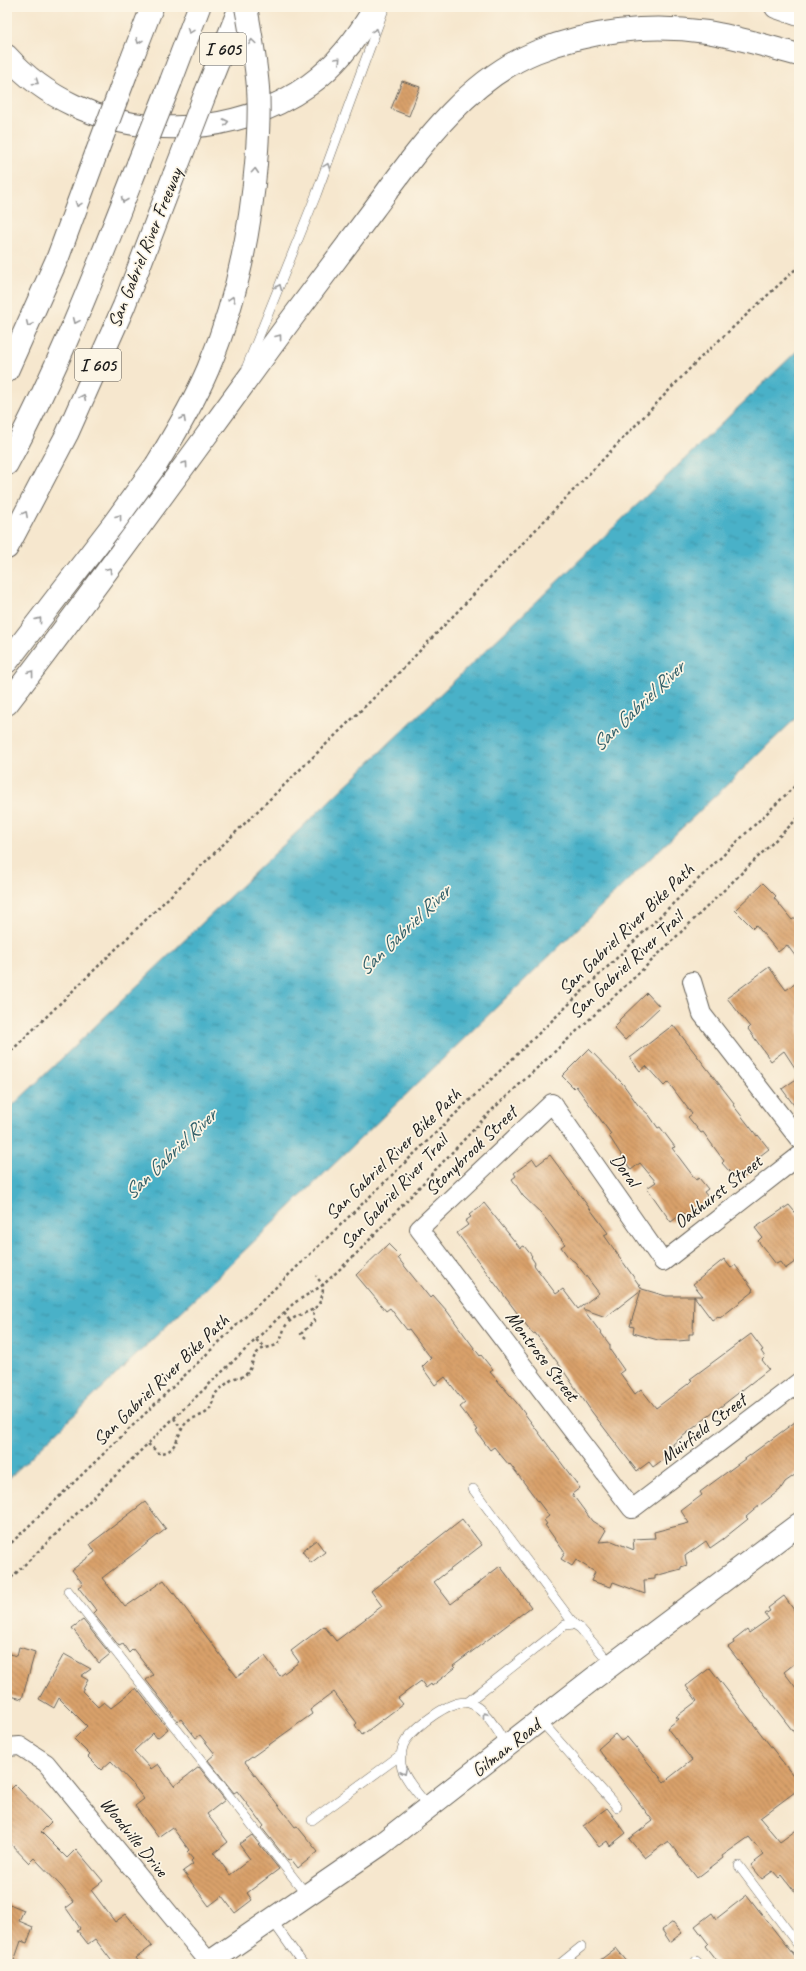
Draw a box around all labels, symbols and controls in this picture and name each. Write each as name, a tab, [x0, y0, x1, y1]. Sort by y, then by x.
one-way arrow	[372, 27, 380, 34]
one-way arrow	[186, 28, 194, 35]
road number: I 605	[200, 33, 246, 65]
one-way arrow	[135, 37, 143, 44]
one-way arrow	[248, 39, 257, 45]
one-way arrow	[333, 57, 340, 65]
one-way arrow	[32, 77, 39, 85]
one-way arrow	[222, 118, 229, 126]
street label: San Gabriel River Freeway	[102, 163, 189, 331]
one-way arrow	[322, 163, 330, 170]
one-way arrow	[251, 168, 260, 175]
one-way arrow	[121, 196, 129, 204]
one-way arrow	[74, 200, 82, 207]
one-way arrow	[275, 284, 283, 291]
one-way arrow	[227, 296, 236, 303]
one-way arrow	[72, 318, 80, 325]
one-way arrow	[26, 320, 34, 328]
one-way arrow	[274, 334, 281, 341]
road number: I 605	[75, 349, 121, 381]
one-way arrow	[78, 394, 86, 402]
one-way arrow	[178, 416, 185, 423]
one-way arrow	[181, 462, 188, 469]
one-way arrow	[21, 510, 28, 518]
one-way arrow	[114, 514, 121, 521]
one-way arrow	[104, 567, 111, 574]
one-way arrow	[35, 617, 42, 624]
water label: San Gabriel River	[586, 653, 692, 756]
one-way arrow	[26, 671, 33, 678]
street label: San Gabriel River Bike Path	[553, 858, 699, 1000]
water label: San Gabriel River	[352, 877, 458, 980]
street label: San Gabriel River Trail	[564, 903, 691, 1024]
street label: San Gabriel River Bike Path	[320, 1083, 466, 1225]
street label: Stonybrook Street	[420, 1099, 524, 1201]
water label: San Gabriel River	[118, 1101, 224, 1204]
street label: San Gabriel River Trail	[335, 1127, 456, 1254]
street label: Doral	[605, 1149, 647, 1195]
street label: Oakhurst Street	[669, 1149, 768, 1234]
street label: Montrose Street	[500, 1306, 585, 1407]
street label: San Gabriel River Bike Path	[88, 1309, 234, 1451]
street label: Muirfield Street	[655, 1387, 753, 1469]
street label: Gilman Road	[467, 1711, 548, 1782]
one-way arrow	[483, 1712, 490, 1719]
one-way arrow	[399, 1768, 407, 1775]
street label: Woodville Drive	[95, 1792, 175, 1883]

